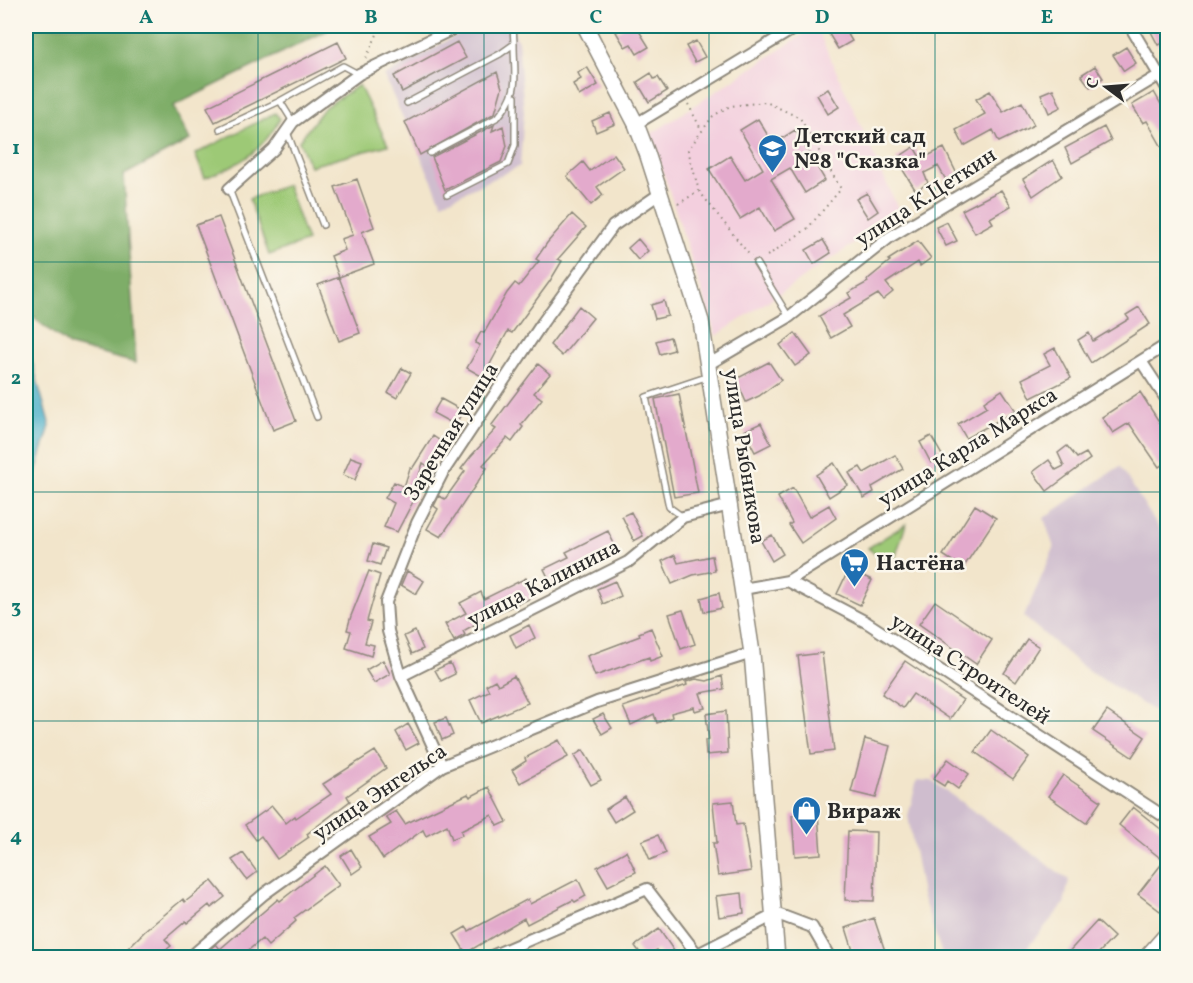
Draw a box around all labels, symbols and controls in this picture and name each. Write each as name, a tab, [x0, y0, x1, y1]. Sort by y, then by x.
text: A	[139, 4, 153, 32]
text: B	[364, 4, 378, 32]
text: C	[590, 4, 603, 32]
text: D	[815, 4, 829, 32]
text: E	[1041, 4, 1053, 32]
north arrow	[1076, 57, 1136, 117]
text: С	[1082, 75, 1105, 91]
place label: Детский сад №8 "Сказка"	[794, 122, 926, 178]
school or university icon: Детский сад №8 "Сказка"	[757, 132, 789, 174]
text: 1	[12, 135, 20, 163]
street label: улица К.Цеткин	[850, 141, 1003, 255]
street label: Заречная улица	[397, 357, 507, 508]
text: 2	[11, 365, 21, 393]
street label: улица Рыбникова	[714, 366, 773, 547]
street label: улица Карла Маркса	[873, 380, 1064, 516]
street label: улица Калинина	[462, 532, 626, 636]
supermarket icon: Настёна	[839, 546, 871, 588]
place label: Настёна	[876, 549, 965, 580]
text: 3	[11, 594, 21, 622]
street label: улица Строителей	[884, 607, 1056, 734]
street label: улица Энгельса	[307, 737, 454, 850]
shop icon: Вираж	[790, 794, 822, 836]
place label: Вираж	[827, 797, 901, 828]
text: 4	[10, 823, 22, 851]

